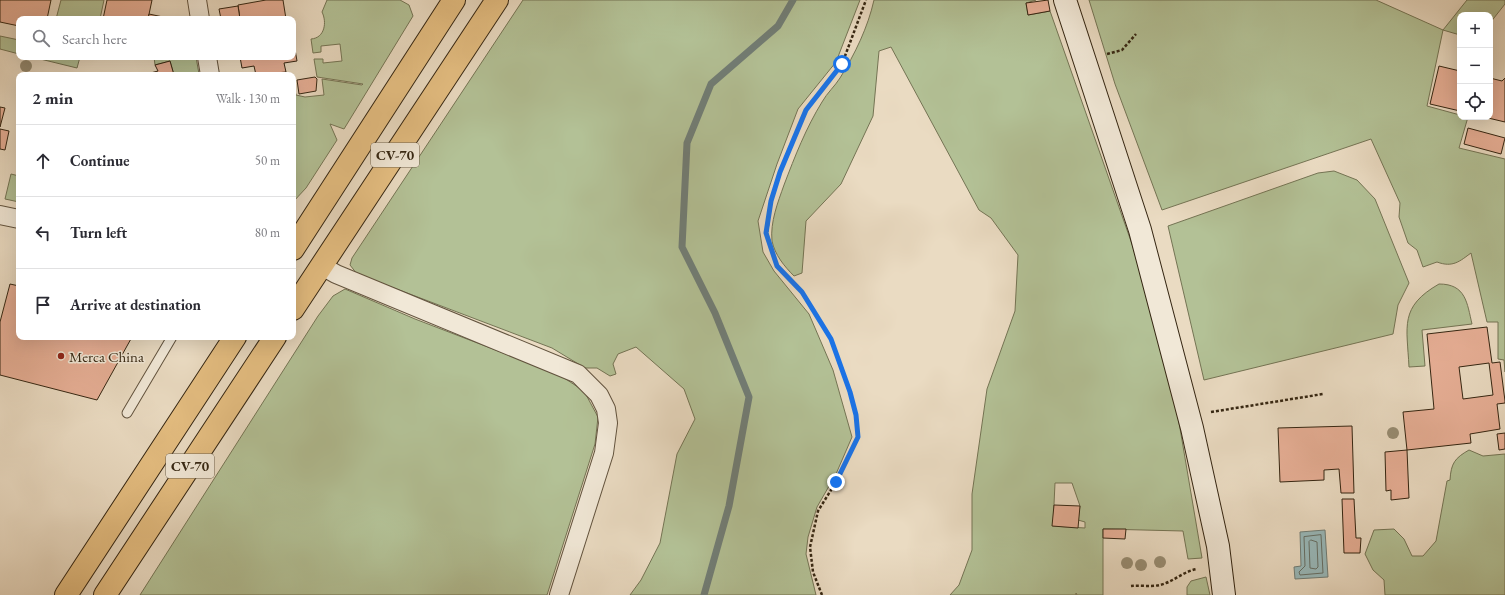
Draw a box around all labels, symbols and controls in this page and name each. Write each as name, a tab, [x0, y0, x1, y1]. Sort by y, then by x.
map controls	[1457, 12, 1493, 120]
button: +	[1457, 12, 1493, 48]
search box	[16, 16, 296, 60]
icon: search	[30, 27, 52, 49]
text: Search here	[62, 29, 127, 48]
button: −	[1457, 48, 1493, 84]
route start	[833, 55, 851, 73]
button: locate	[1457, 84, 1493, 120]
text: 2 min	[32, 87, 73, 109]
text: Walk · 130 m	[216, 90, 280, 107]
road number: CV-70	[371, 143, 419, 167]
icon: ahead	[32, 150, 54, 172]
text: Continue	[70, 151, 130, 170]
text: 50 m	[255, 152, 280, 169]
icon: left	[32, 222, 54, 244]
text: Turn left	[70, 223, 127, 242]
text: 80 m	[255, 224, 280, 241]
icon: arrive	[32, 294, 54, 316]
text: Arrive at destination	[70, 295, 201, 314]
place label: Merca China	[69, 347, 144, 366]
marker: Merca China	[56, 351, 66, 361]
road number: CV-70	[166, 454, 214, 478]
route end	[827, 473, 845, 491]

